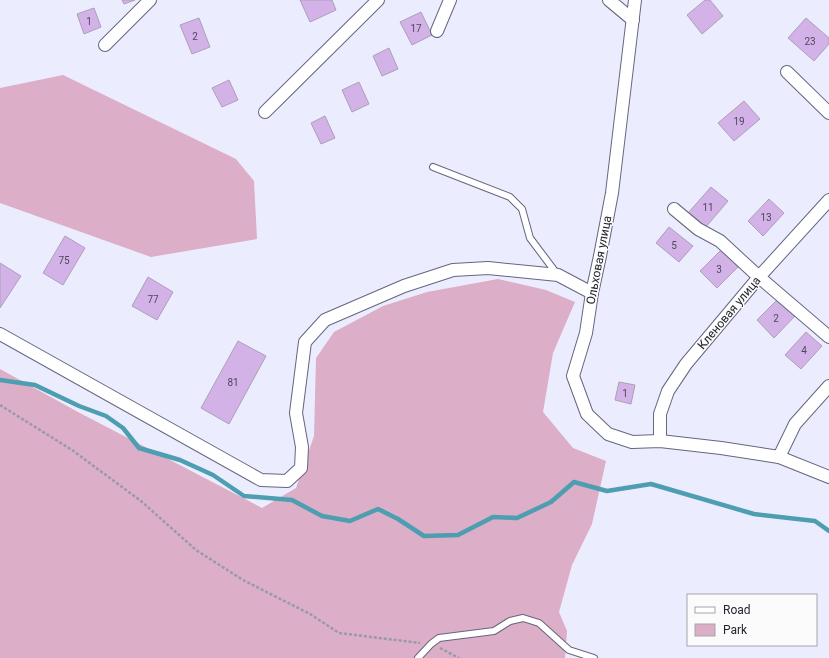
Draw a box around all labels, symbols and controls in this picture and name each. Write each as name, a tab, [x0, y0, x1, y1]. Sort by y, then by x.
house number: 1	[86, 16, 92, 27]
house number: 17	[410, 23, 422, 34]
house number: 2	[192, 31, 198, 42]
house number: 23	[804, 36, 816, 47]
house number: 19	[733, 116, 745, 127]
house number: 11	[702, 202, 714, 213]
house number: 13	[760, 212, 772, 223]
street label: Ольховая улица	[584, 214, 614, 306]
house number: 5	[671, 240, 677, 251]
house number: 75	[58, 255, 70, 266]
house number: 3	[716, 264, 722, 275]
street label: Кленовая улица	[694, 274, 764, 352]
house number: 77	[147, 294, 159, 305]
house number: 2	[773, 313, 779, 324]
house number: 4	[801, 345, 807, 356]
house number: 81	[227, 377, 239, 388]
house number: 1	[622, 388, 628, 399]
legend	[687, 594, 817, 646]
text: Road	[723, 603, 751, 617]
text: Park	[723, 623, 748, 637]

